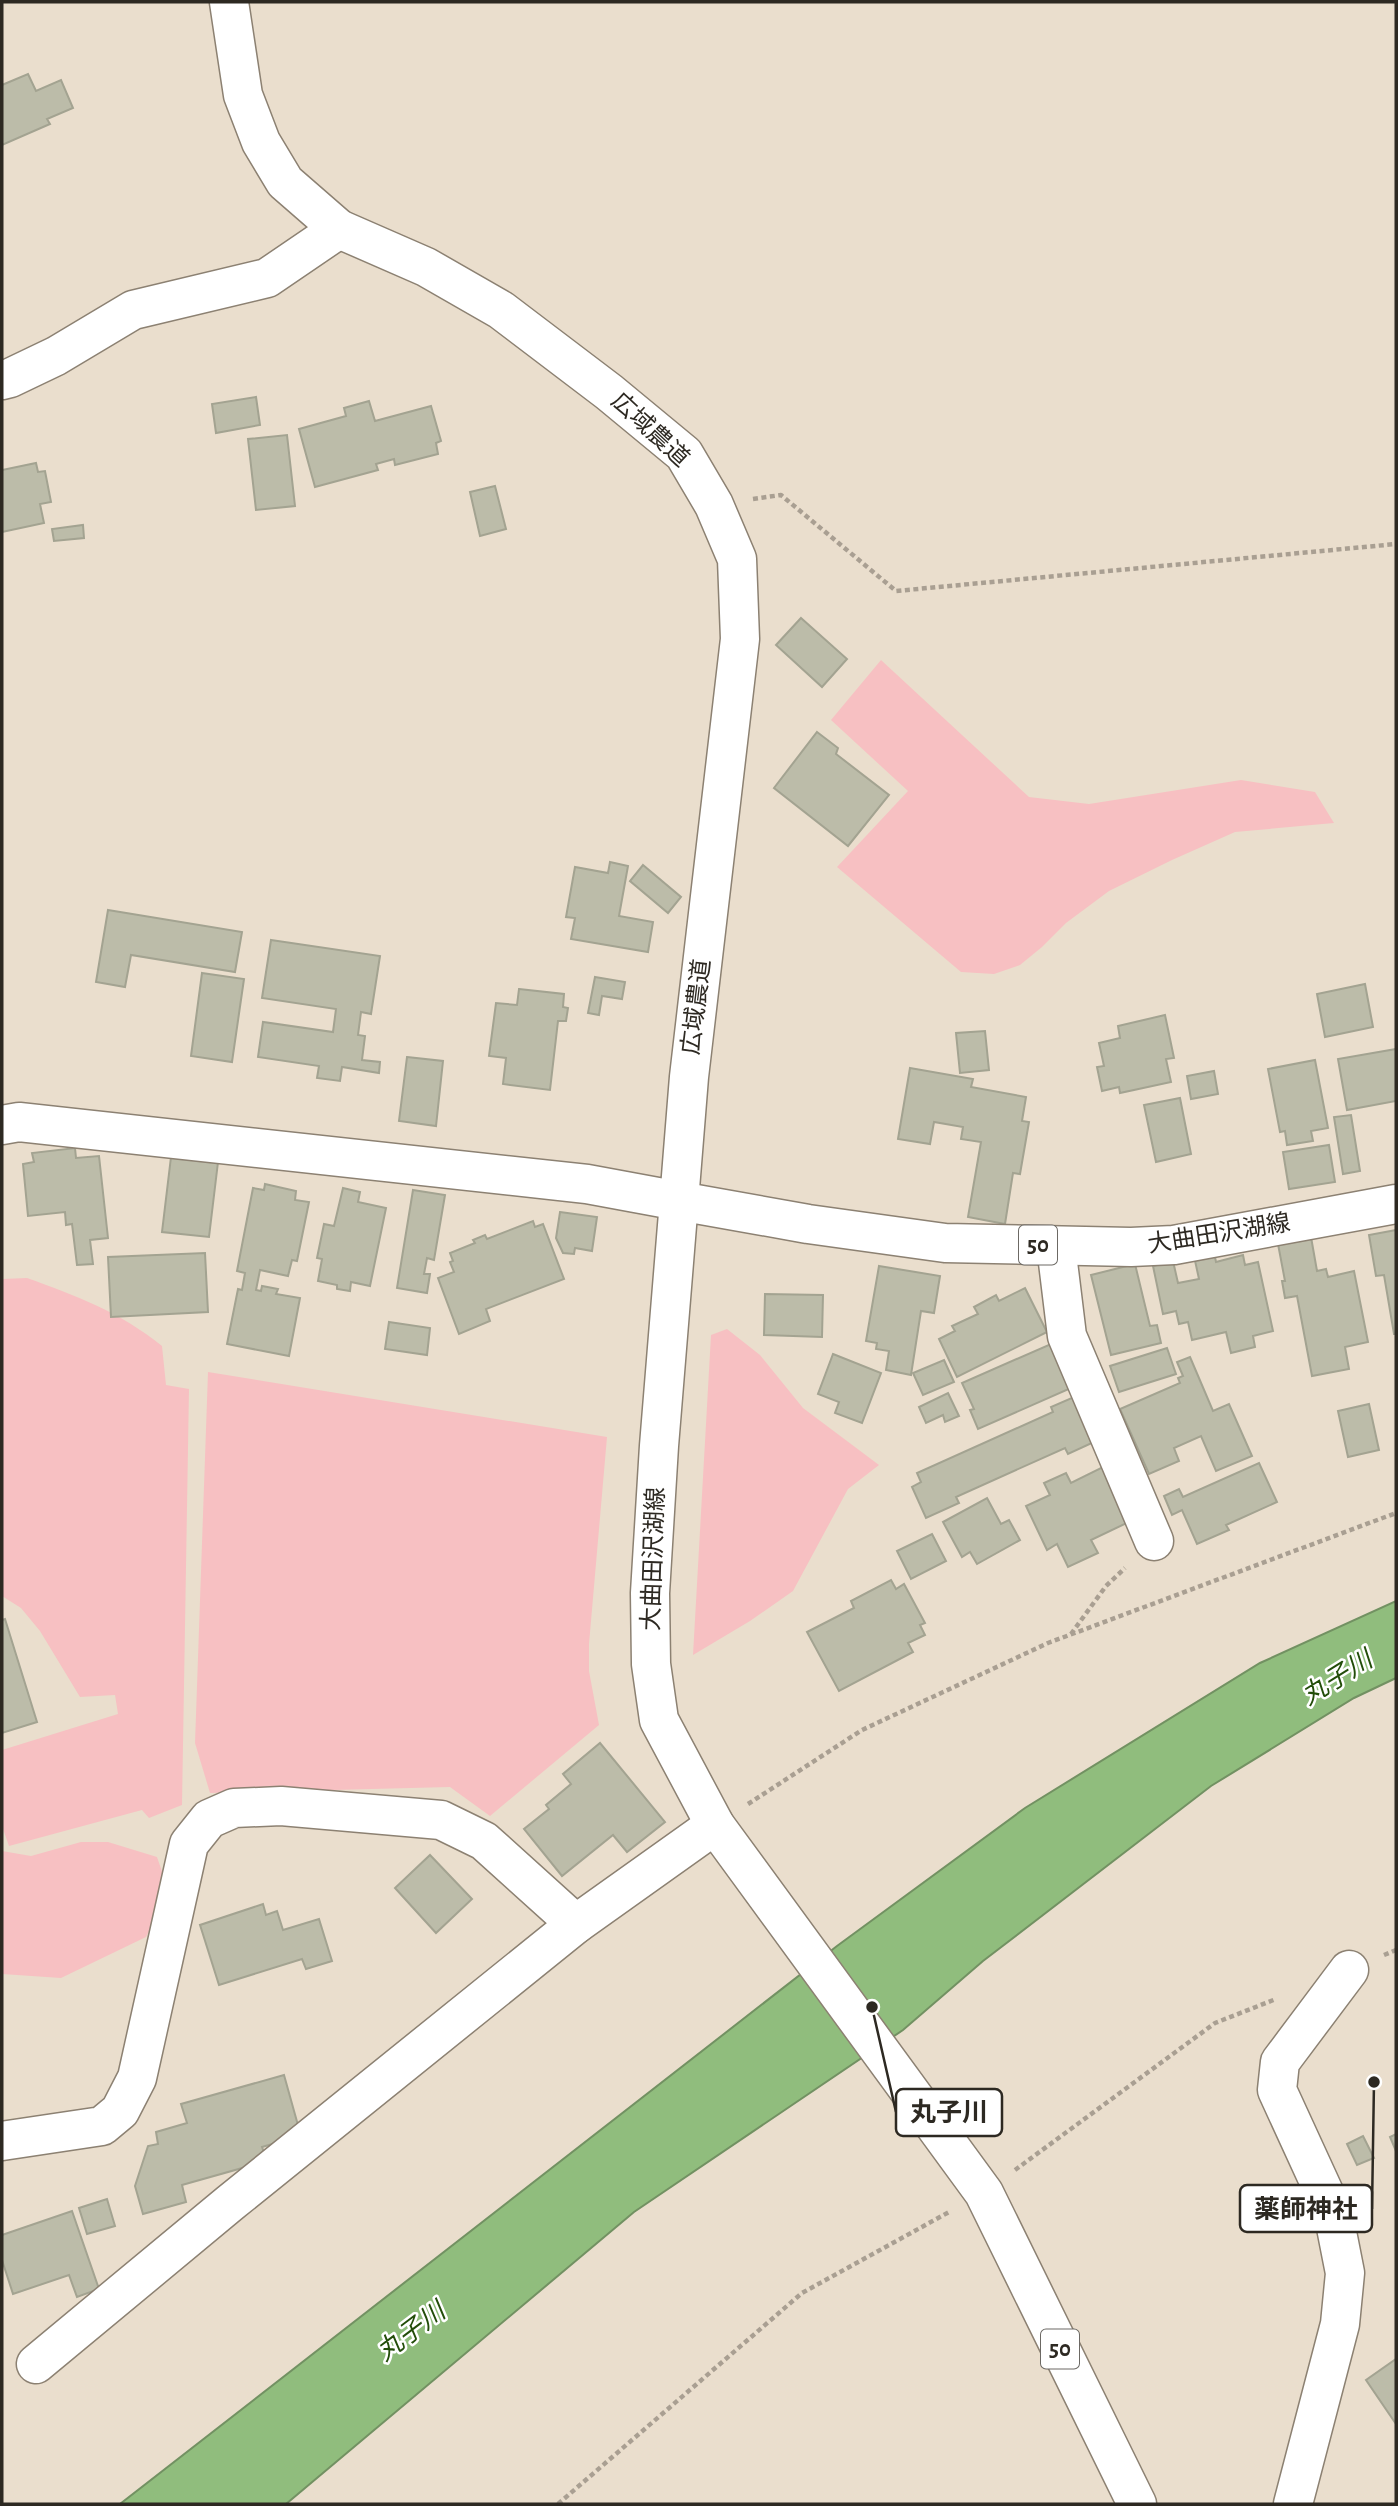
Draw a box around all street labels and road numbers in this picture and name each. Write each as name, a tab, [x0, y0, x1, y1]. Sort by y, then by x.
street label: 広域農道	[607, 387, 695, 472]
street label: 広域農道	[677, 958, 715, 1056]
street label: 大曲田沢湖線	[1146, 1209, 1292, 1257]
road number: 50	[1019, 1226, 1057, 1264]
street label: 大曲田沢湖線	[637, 1487, 669, 1631]
road number: 50	[1041, 2330, 1079, 2368]

